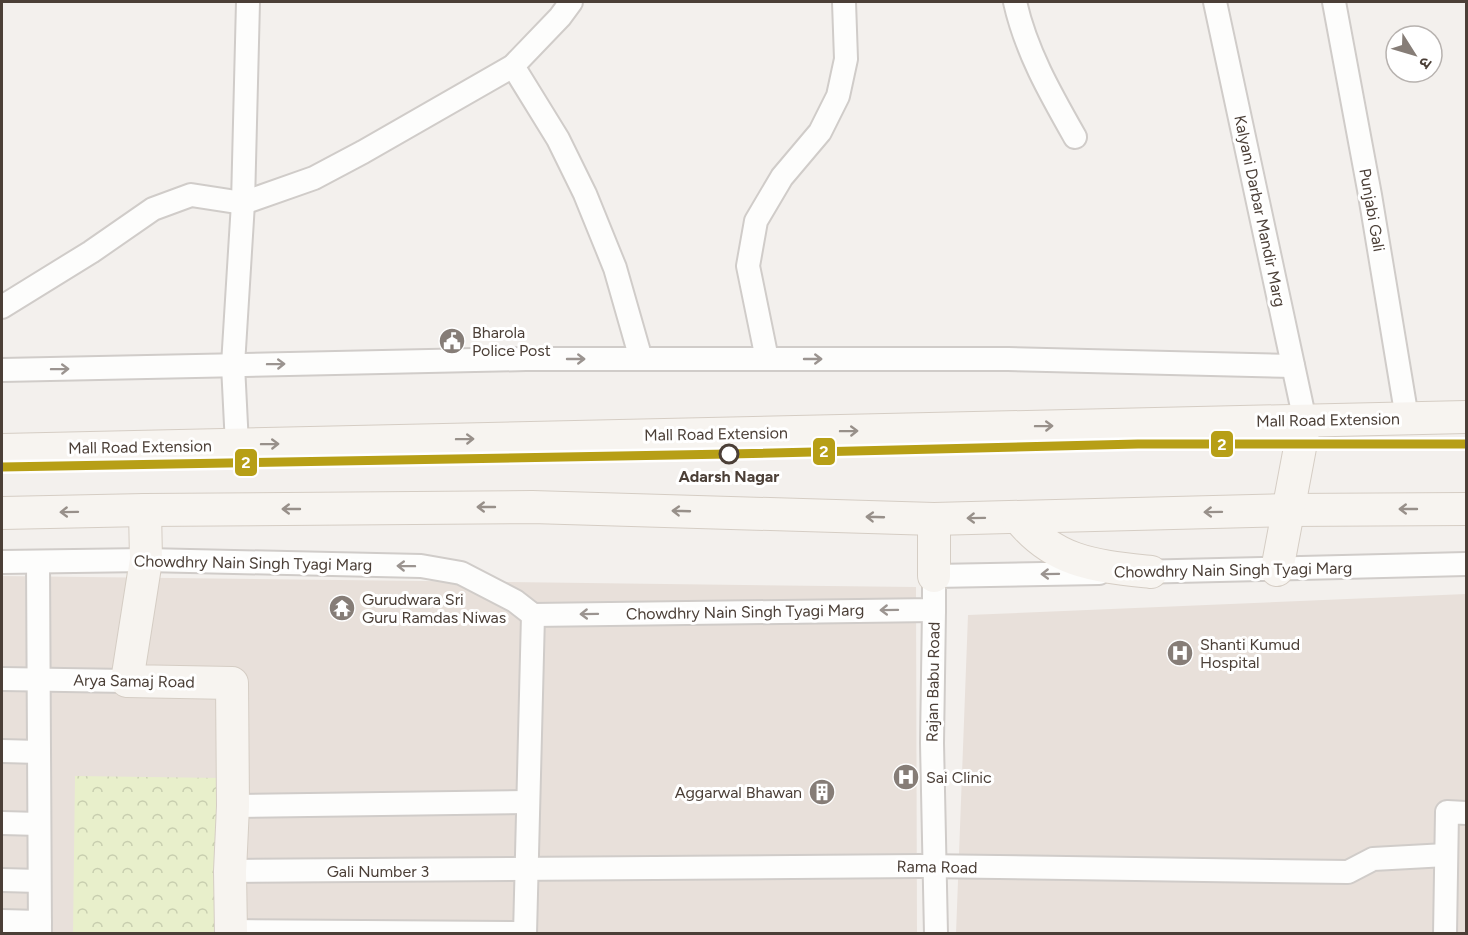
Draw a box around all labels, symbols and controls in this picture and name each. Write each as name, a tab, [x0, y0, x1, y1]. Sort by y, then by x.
north arrow	[1384, 24, 1444, 84]
text: उ	[1415, 53, 1436, 73]
street label: Kalyani Darbar Mandir Marg	[1230, 113, 1290, 309]
street label: Punjabi Gali	[1355, 167, 1389, 253]
place label: Bharola Police Post	[472, 323, 551, 360]
public building icon: Bharola Police Post	[437, 326, 467, 356]
one-way arrow	[565, 353, 585, 365]
one-way arrow	[802, 353, 822, 365]
one-way arrow	[265, 358, 285, 370]
one-way arrow	[49, 363, 69, 374]
street label: Mall Road Extension	[1256, 409, 1400, 431]
one-way arrow	[1033, 421, 1053, 432]
street label: Mall Road Extension	[644, 423, 788, 445]
one-way arrow	[838, 425, 858, 437]
line badge: 2	[1210, 430, 1234, 458]
one-way arrow	[454, 434, 474, 445]
text: 2	[1217, 435, 1227, 454]
street label: Mall Road Extension	[68, 436, 212, 458]
line badge: 2	[812, 437, 836, 466]
one-way arrow	[259, 438, 279, 450]
text: 2	[819, 442, 829, 461]
marker: Adarsh Nagar	[719, 444, 739, 464]
line badge: 2	[234, 448, 258, 477]
text: 2	[241, 453, 251, 472]
place label: Adarsh Nagar	[679, 467, 779, 486]
one-way arrow	[476, 501, 496, 513]
one-way arrow	[281, 503, 301, 515]
one-way arrow	[1399, 503, 1419, 515]
one-way arrow	[671, 505, 691, 517]
one-way arrow	[59, 506, 79, 517]
one-way arrow	[1204, 506, 1224, 518]
one-way arrow	[866, 511, 886, 523]
one-way arrow	[966, 512, 986, 524]
street label: Chowdhry Nain Singh Tyagi Marg	[134, 551, 372, 575]
street label: Chowdhry Nain Singh Tyagi Marg	[1114, 558, 1352, 582]
one-way arrow	[396, 560, 416, 572]
one-way arrow	[1041, 568, 1061, 580]
place label: Gurudwara Sri Guru Ramdas Niwas	[362, 590, 506, 627]
temple icon: Gurudwara Sri Guru Ramdas Niwas	[327, 593, 357, 623]
street label: Chowdhry Nain Singh Tyagi Marg	[626, 600, 864, 624]
one-way arrow	[879, 605, 899, 616]
one-way arrow	[579, 608, 599, 620]
street label: Rajan Babu Road	[922, 622, 944, 742]
place label: Shanti Kumud Hospital	[1200, 635, 1300, 672]
hospital icon: Shanti Kumud Hospital	[1165, 638, 1195, 668]
street label: Arya Samaj Road	[73, 670, 195, 692]
hospital icon: Sai Clinic	[891, 762, 921, 792]
place label: Sai Clinic	[926, 768, 992, 787]
building icon: Aggarwal Bhawan	[807, 777, 837, 807]
place label: Aggarwal Bhawan	[675, 783, 802, 802]
street label: Rama Road	[896, 857, 978, 877]
street label: Gali Number 3	[327, 862, 429, 881]

